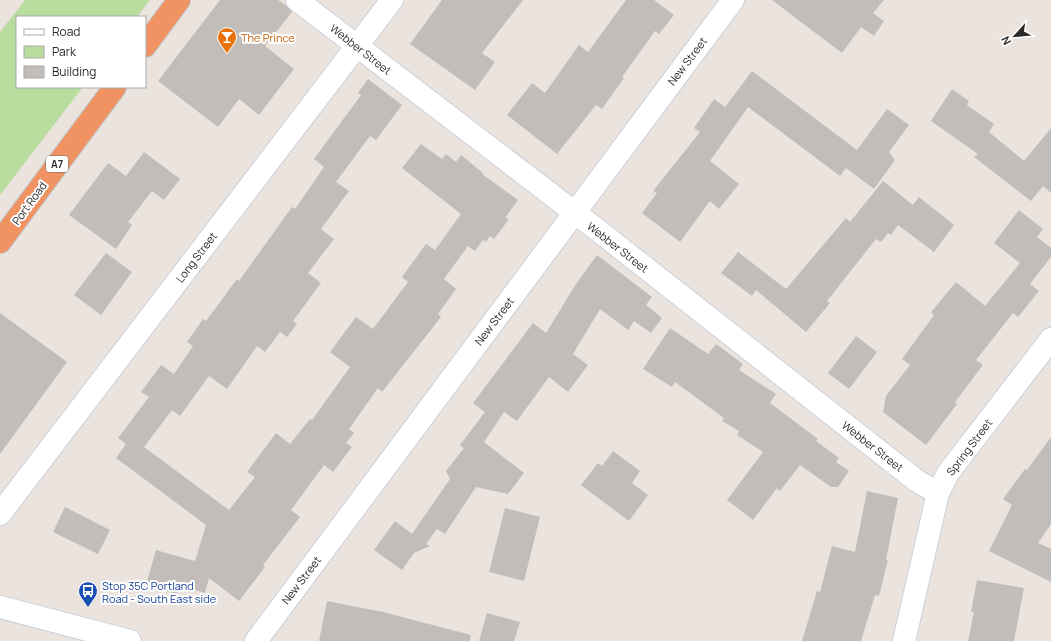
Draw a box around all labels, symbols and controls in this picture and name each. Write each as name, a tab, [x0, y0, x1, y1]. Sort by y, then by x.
legend	[16, 16, 146, 88]
north arrow	[995, 16, 1035, 56]
street label: Webber Street	[327, 20, 395, 78]
text: Road	[52, 23, 80, 40]
bar icon: The Prince	[216, 26, 238, 54]
place label: The Prince	[241, 30, 295, 45]
street label: New Street	[664, 34, 710, 88]
text: N	[997, 34, 1014, 48]
text: Park	[52, 43, 77, 60]
text: Building	[52, 63, 96, 80]
road number: A7	[46, 156, 68, 172]
street label: Port Road	[8, 178, 50, 228]
street label: Webber Street	[584, 218, 652, 276]
street label: Long Street	[172, 229, 220, 285]
street label: New Street	[471, 294, 517, 348]
street label: Spring Street	[943, 416, 995, 478]
street label: Webber Street	[839, 417, 907, 475]
street label: New Street	[278, 553, 324, 607]
place label: Stop 35C Portland Road - South East side	[102, 578, 217, 606]
bus stop icon: Stop 35C Portland Road - South East side	[77, 580, 99, 608]

